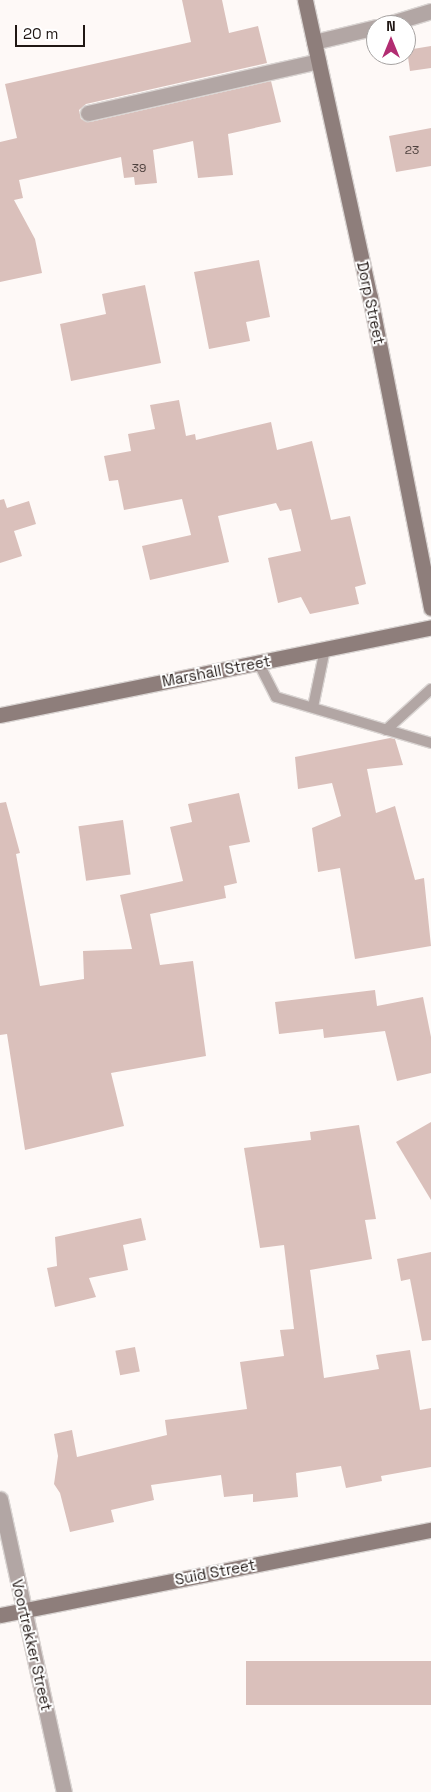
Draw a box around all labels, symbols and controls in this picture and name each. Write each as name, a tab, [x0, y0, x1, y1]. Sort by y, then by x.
scale bar	[18, 15, 88, 47]
north arrow	[366, 15, 416, 65]
text: N	[386, 17, 396, 35]
text: 20 m	[23, 24, 58, 43]
house number: 23	[405, 144, 419, 158]
house number: 39	[132, 162, 146, 176]
street label: Dorp Street	[353, 260, 389, 346]
street label: Marshall Street	[160, 652, 272, 690]
street label: Suid Street	[173, 1555, 257, 1589]
street label: Voortrekker Street	[8, 1578, 56, 1712]

